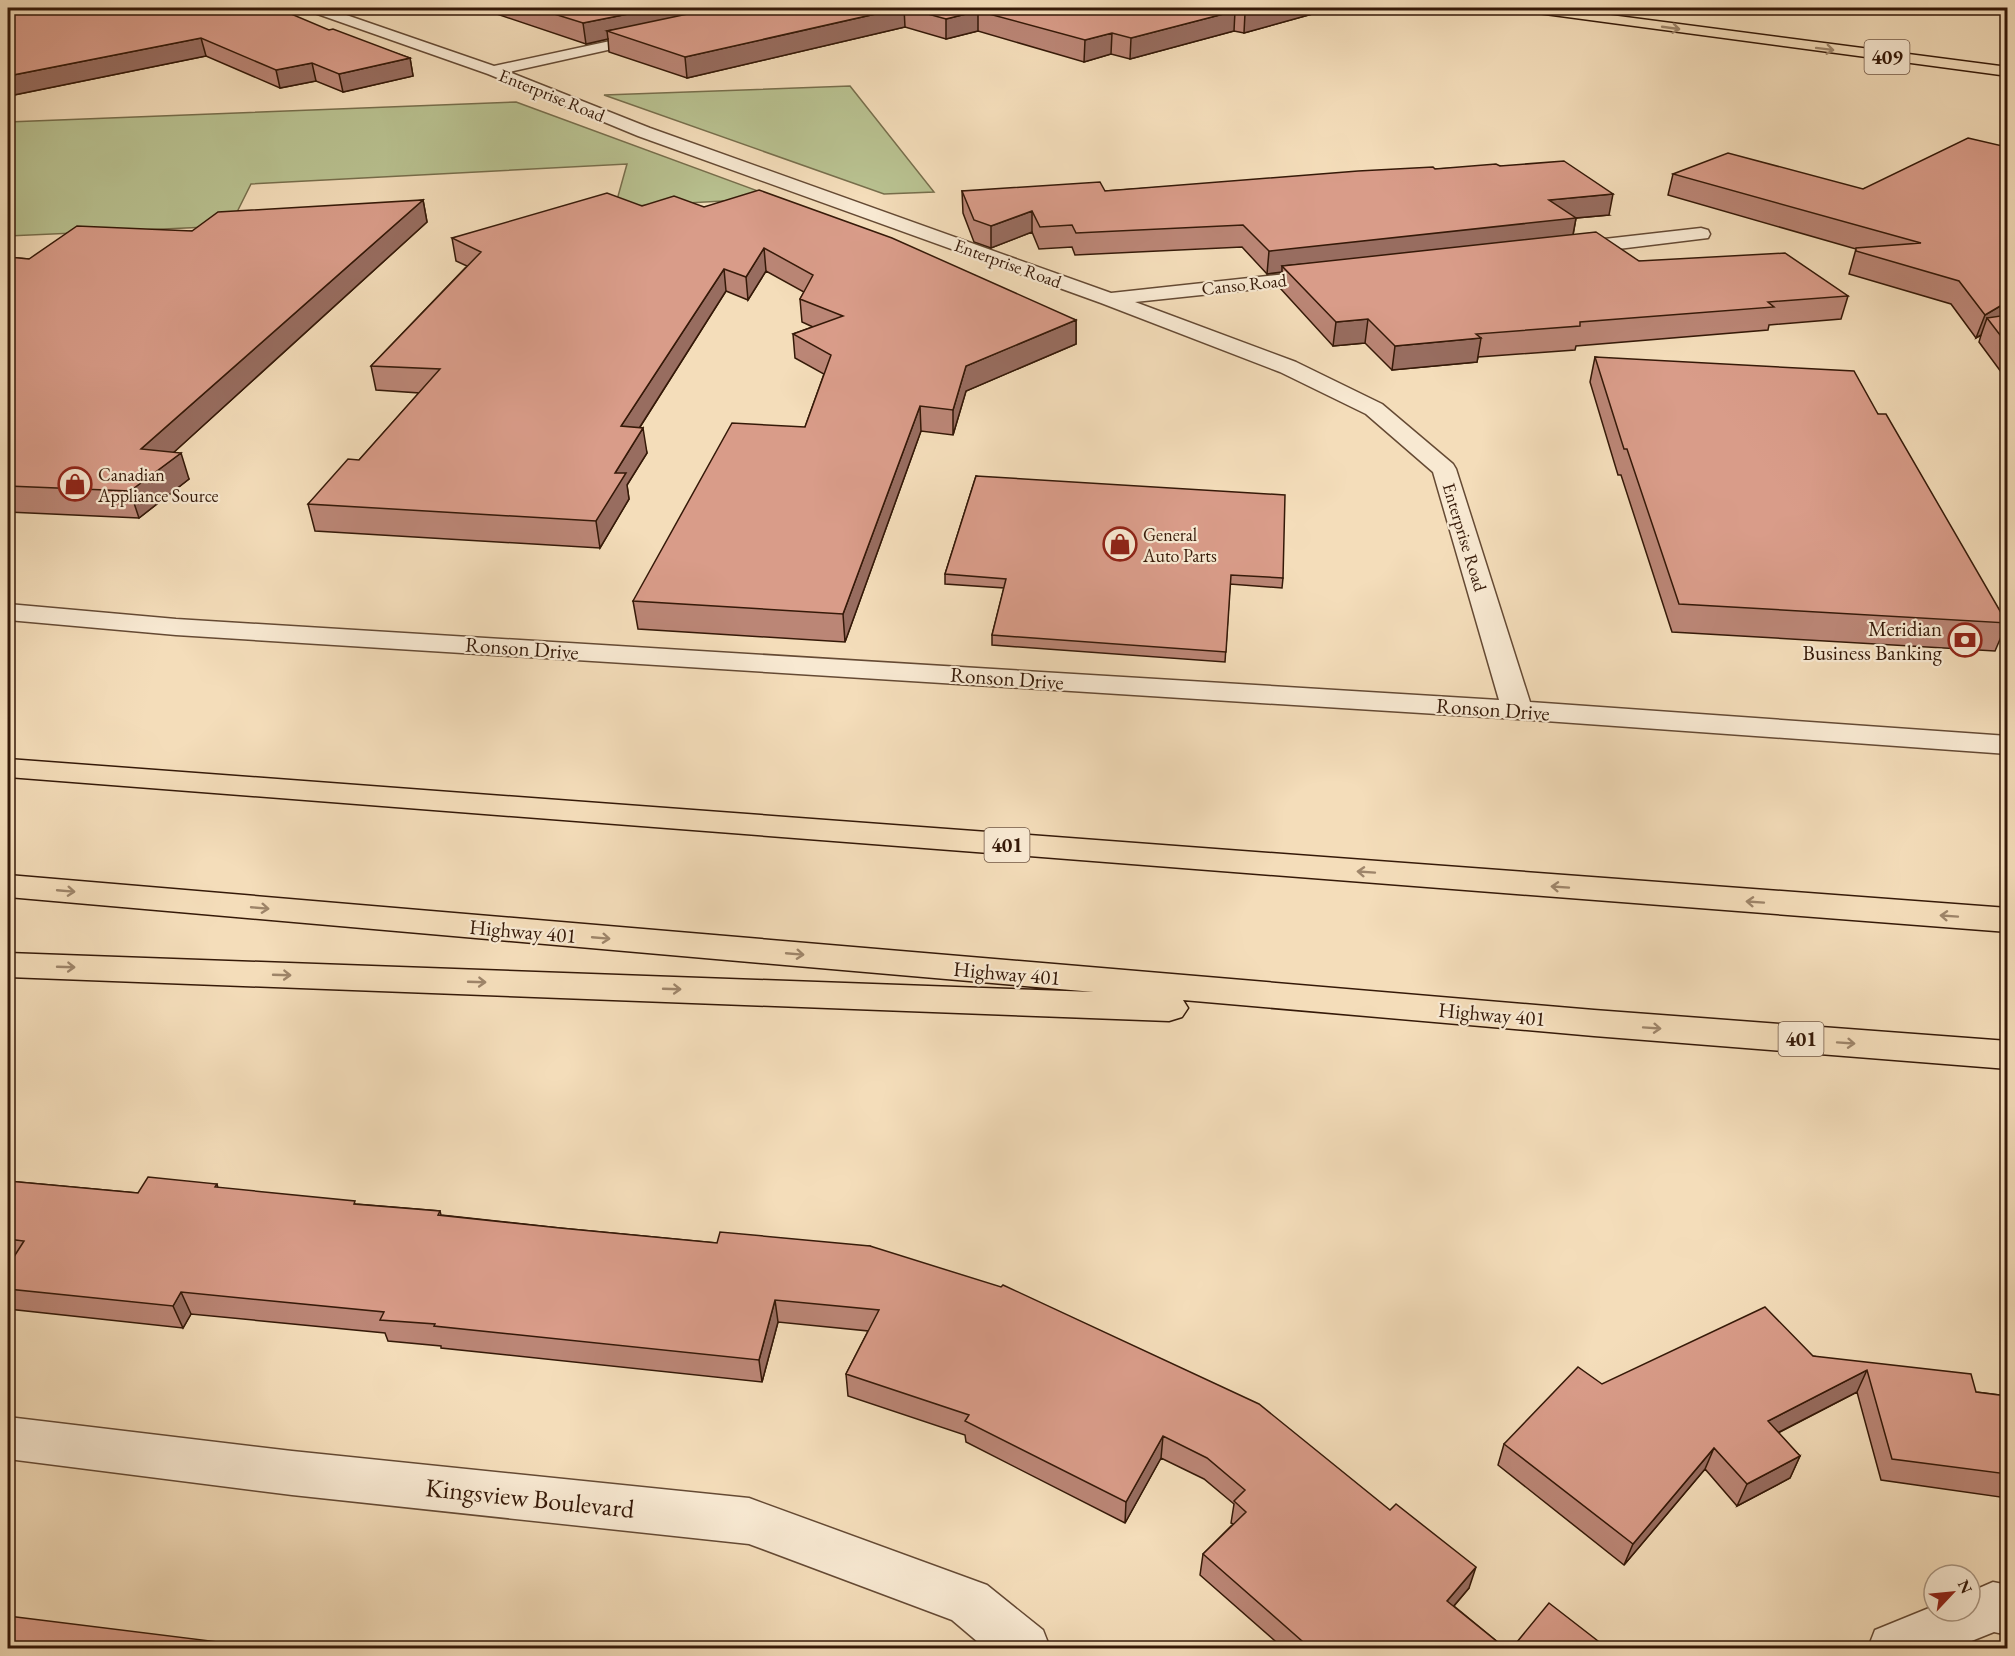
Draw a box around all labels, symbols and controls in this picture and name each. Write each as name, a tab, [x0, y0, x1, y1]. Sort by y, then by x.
one-way arrow	[1661, 22, 1681, 33]
road number: 409	[1864, 40, 1910, 74]
one-way arrow	[1814, 43, 1834, 54]
street label: Enterprise Road	[496, 63, 609, 127]
street label: Enterprise Road	[951, 233, 1065, 293]
street label: Canso Road	[1200, 268, 1289, 300]
place label: Canadian Appliance Source	[97, 463, 219, 507]
shop icon: Canadian Appliance Source	[57, 466, 93, 502]
street label: Enterprise Road	[1438, 480, 1493, 595]
place label: General Auto Parts	[1142, 523, 1217, 567]
shop icon: General Auto Parts	[1102, 526, 1138, 562]
place label: Meridian Business Banking	[1803, 615, 1943, 666]
bank icon: Meridian Business Banking	[1947, 622, 1983, 658]
street label: Ronson Drive	[464, 631, 580, 665]
street label: Ronson Drive	[949, 661, 1065, 695]
street label: Ronson Drive	[1435, 692, 1551, 726]
road number: 401	[984, 828, 1030, 862]
one-way arrow	[1356, 867, 1376, 878]
one-way arrow	[1551, 882, 1571, 893]
one-way arrow	[55, 886, 75, 897]
one-way arrow	[1745, 897, 1765, 908]
one-way arrow	[250, 903, 270, 914]
one-way arrow	[1940, 911, 1960, 922]
street label: Highway 401	[468, 913, 578, 949]
one-way arrow	[590, 932, 610, 943]
one-way arrow	[785, 949, 805, 960]
street label: Highway 401	[952, 955, 1062, 991]
one-way arrow	[55, 961, 75, 973]
one-way arrow	[271, 969, 291, 981]
one-way arrow	[466, 976, 486, 988]
one-way arrow	[661, 984, 681, 995]
street label: Highway 401	[1437, 996, 1547, 1032]
road number: 401	[1778, 1022, 1824, 1056]
one-way arrow	[1642, 1023, 1662, 1034]
one-way arrow	[1836, 1037, 1856, 1048]
street label: Kingsview Boulevard	[424, 1470, 637, 1526]
north arrow	[1922, 1563, 1982, 1623]
text: N	[1953, 1576, 1977, 1597]

